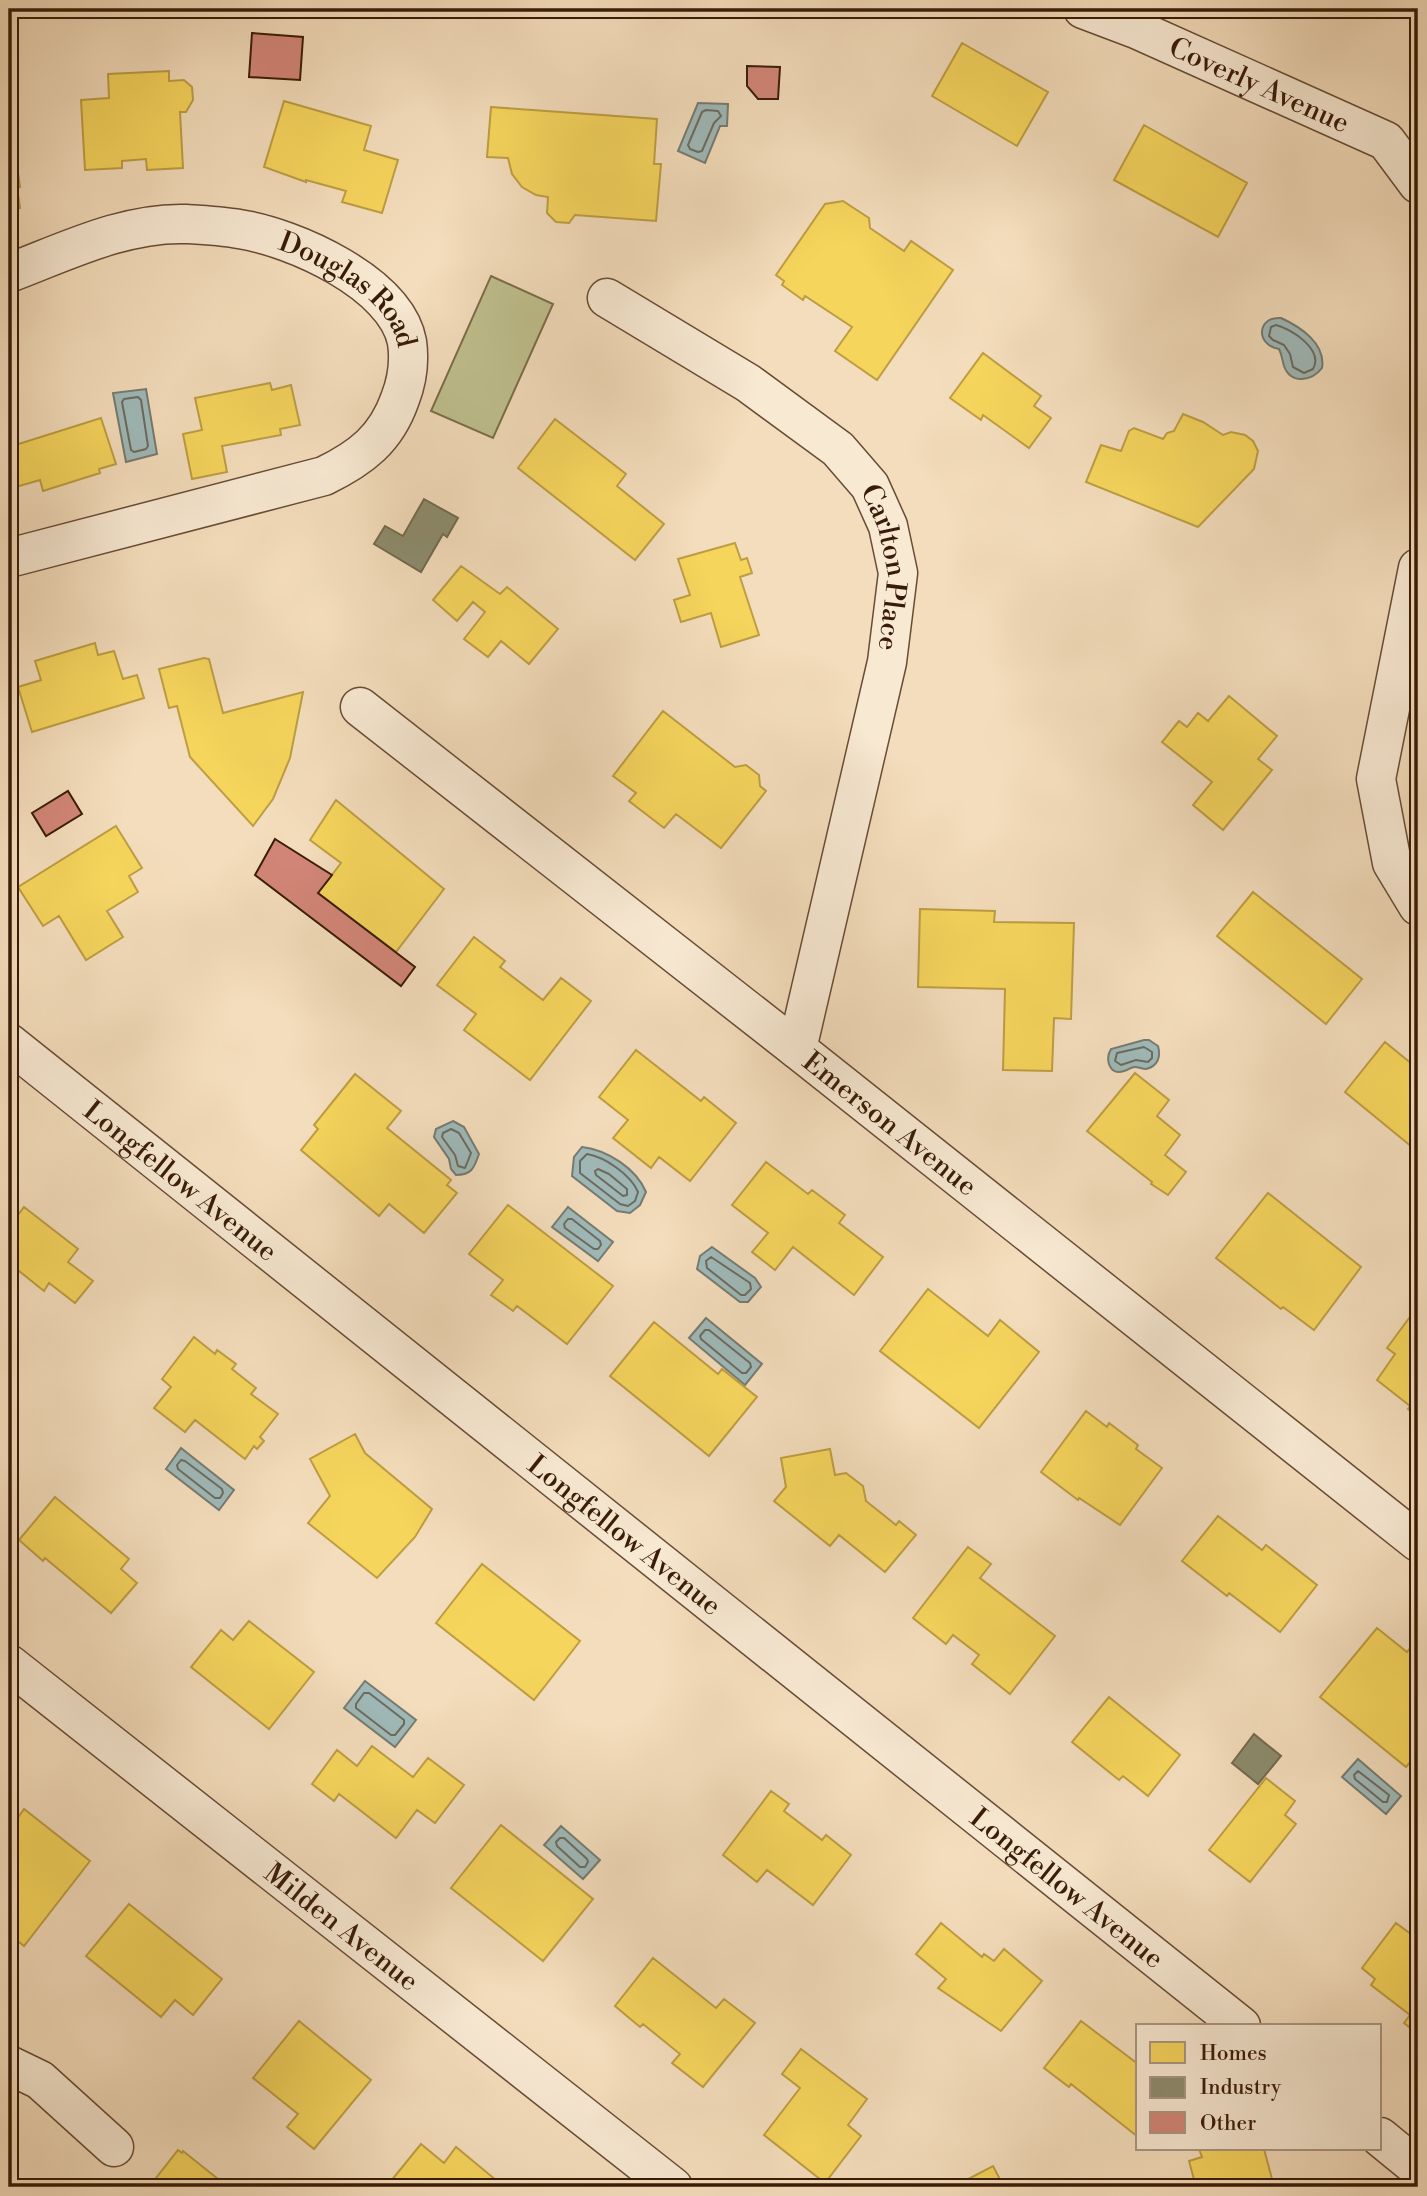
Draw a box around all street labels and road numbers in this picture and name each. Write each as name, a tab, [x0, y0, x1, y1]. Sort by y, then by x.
street label: Coverly Avenue	[1163, 30, 1355, 141]
street label: Douglas Road	[274, 224, 424, 351]
street label: Carlton Place	[852, 479, 914, 653]
street label: Emerson Avenue	[795, 1044, 984, 1204]
street label: Longfellow Avenue	[76, 1093, 284, 1269]
street label: Longfellow Avenue	[520, 1448, 728, 1624]
street label: Longfellow Avenue	[962, 1801, 1171, 1977]
street label: Milden Avenue	[257, 1856, 426, 1999]

